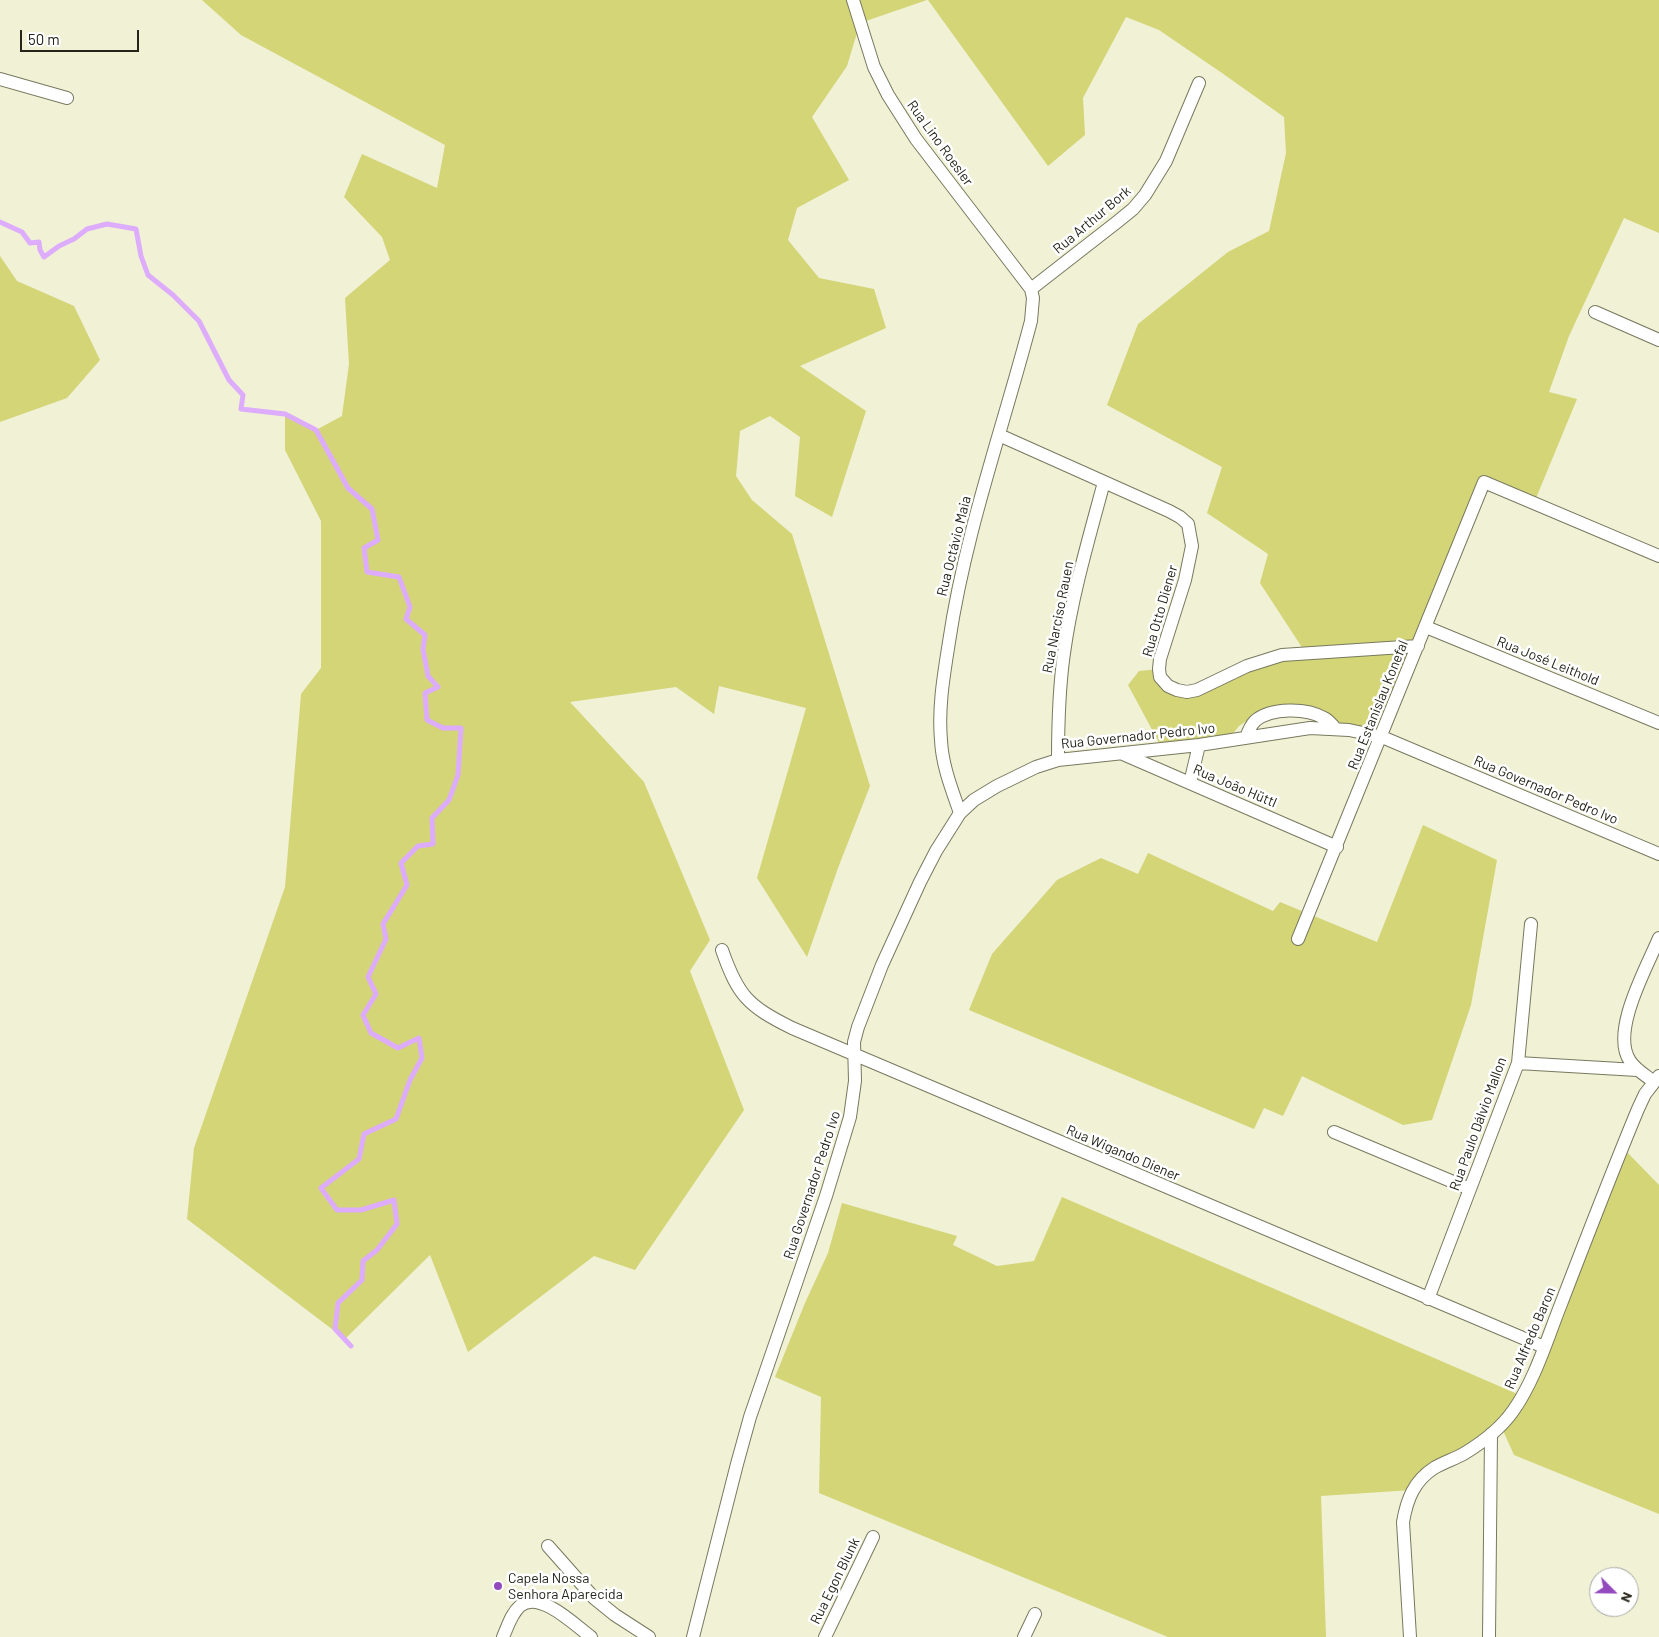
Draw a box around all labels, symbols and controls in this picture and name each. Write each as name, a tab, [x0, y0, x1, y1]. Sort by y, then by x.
scale bar	[22, 20, 141, 52]
text: 50 m	[28, 30, 60, 48]
street label: Rua Lino Roesler	[903, 97, 977, 189]
street label: Rua Arthur Bork	[1050, 183, 1134, 257]
street label: Rua Octávio Maia	[933, 494, 975, 598]
street label: Rua Narciso Rauen	[1039, 559, 1077, 675]
street label: Rua Otto Diener	[1139, 563, 1181, 659]
street label: Rua José Leithold	[1494, 633, 1602, 689]
street label: Rua Estanislau Konefal	[1344, 638, 1412, 772]
street label: Rua Governador Pedro Ivo	[1060, 720, 1216, 752]
street label: Rua Governador Pedro Ivo	[1471, 752, 1621, 828]
street label: Rua João Hüttl	[1191, 761, 1279, 811]
street label: Rua Paulo Dálvio Mallon	[1446, 1055, 1510, 1193]
street label: Rua Governador Pedro Ivo	[780, 1109, 844, 1261]
street label: Rua Wigando Diener	[1064, 1121, 1182, 1185]
street label: Rua Alfredo Baron	[1501, 1284, 1559, 1392]
street label: Rua Egon Blunk	[807, 1535, 863, 1627]
north arrow	[1589, 1567, 1639, 1617]
place label: Capela Nossa Senhora Aparecida	[508, 1570, 623, 1602]
marker: Capela Nossa Senhora Aparecida	[492, 1580, 504, 1592]
text: N	[1618, 1590, 1637, 1605]

